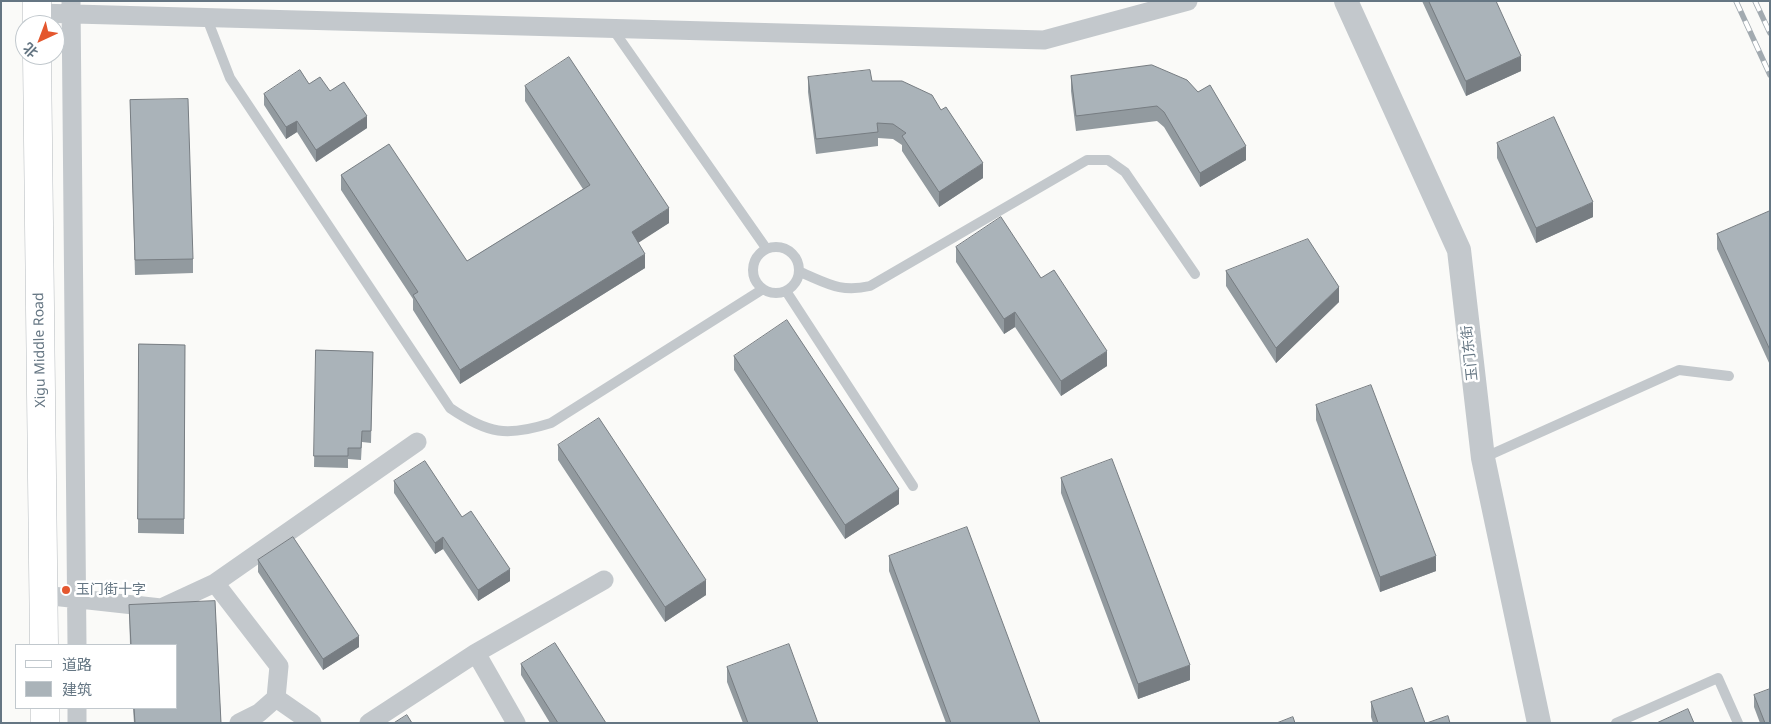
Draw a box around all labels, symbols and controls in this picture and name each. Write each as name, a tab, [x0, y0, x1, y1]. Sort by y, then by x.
north arrow	[15, 15, 65, 65]
text: 北	[19, 39, 42, 62]
street label: Xigu Middle Road	[31, 292, 49, 408]
street label: 玉门东街	[1459, 324, 1481, 382]
place label: 玉门街十字	[76, 582, 146, 598]
marker: 玉门街十字	[60, 584, 72, 596]
legend	[15, 644, 178, 709]
text: 道路	[62, 654, 92, 674]
text: 建筑	[62, 679, 92, 699]

